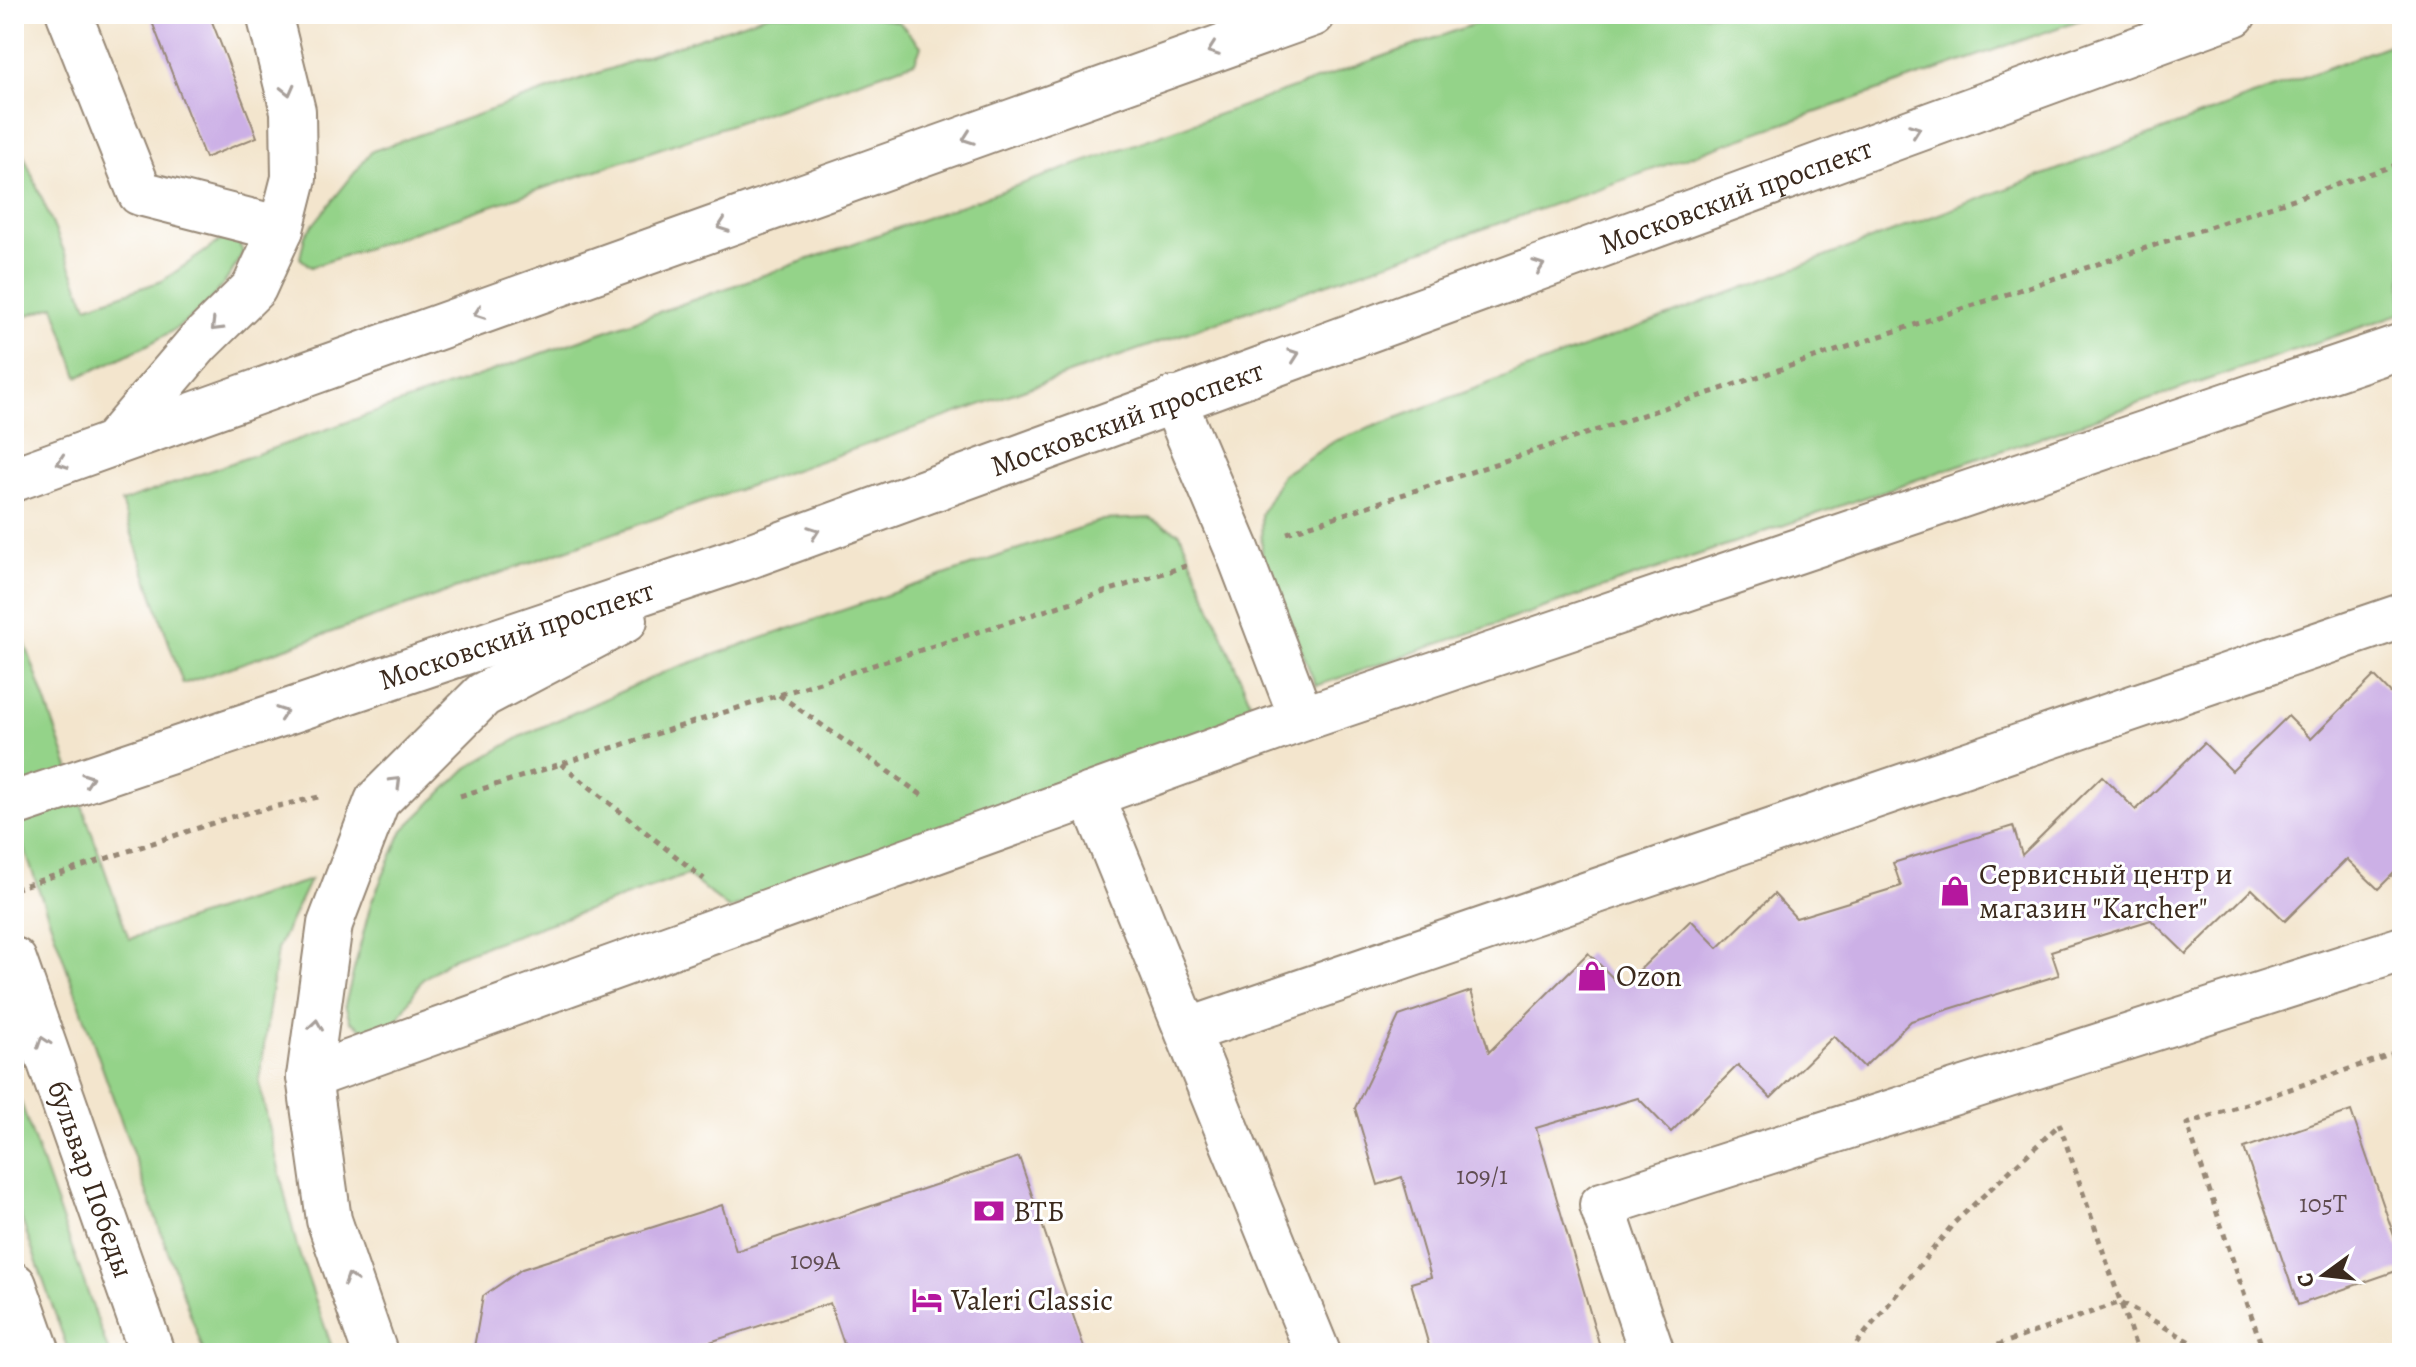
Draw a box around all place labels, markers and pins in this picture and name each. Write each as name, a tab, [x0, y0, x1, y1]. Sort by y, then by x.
place label: Сервисный центр и магазин "Karcher"	[1979, 854, 2233, 928]
shop icon: Сервисный центр и магазин "Karcher"	[1938, 874, 1972, 908]
place label: Ozon	[1616, 956, 1682, 996]
shop icon: Ozon	[1575, 959, 1609, 993]
place label: ВТБ	[1013, 1191, 1065, 1231]
bank icon: ВТБ	[972, 1194, 1006, 1228]
place label: Valeri Classic	[950, 1280, 1113, 1320]
hotel icon: Valeri Classic	[910, 1283, 944, 1317]

